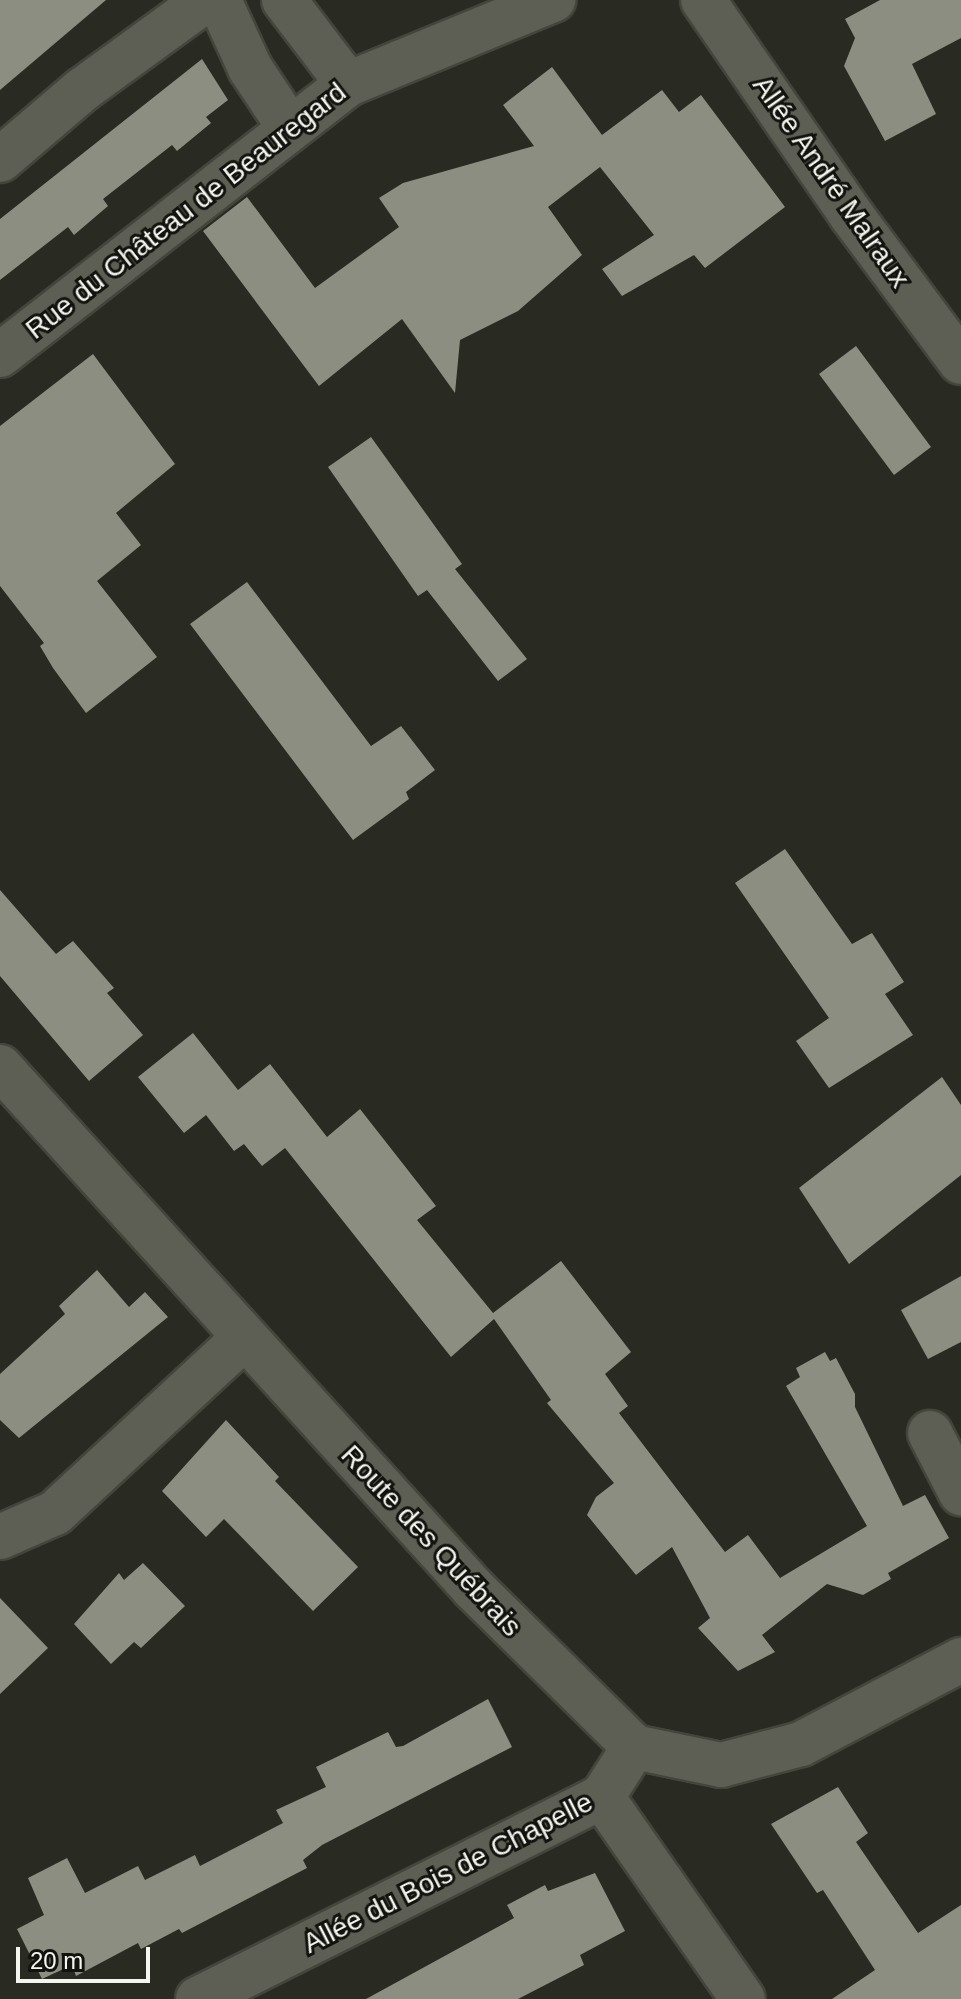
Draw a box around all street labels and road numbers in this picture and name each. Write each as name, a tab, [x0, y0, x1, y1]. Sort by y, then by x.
street label: Allée André Malraux	[745, 69, 917, 295]
street label: Rue du Château de Beauregard	[19, 76, 353, 346]
street label: Route des Québrais	[334, 1438, 528, 1644]
street label: Allée du Bois de Chapelle	[298, 1785, 598, 1961]

